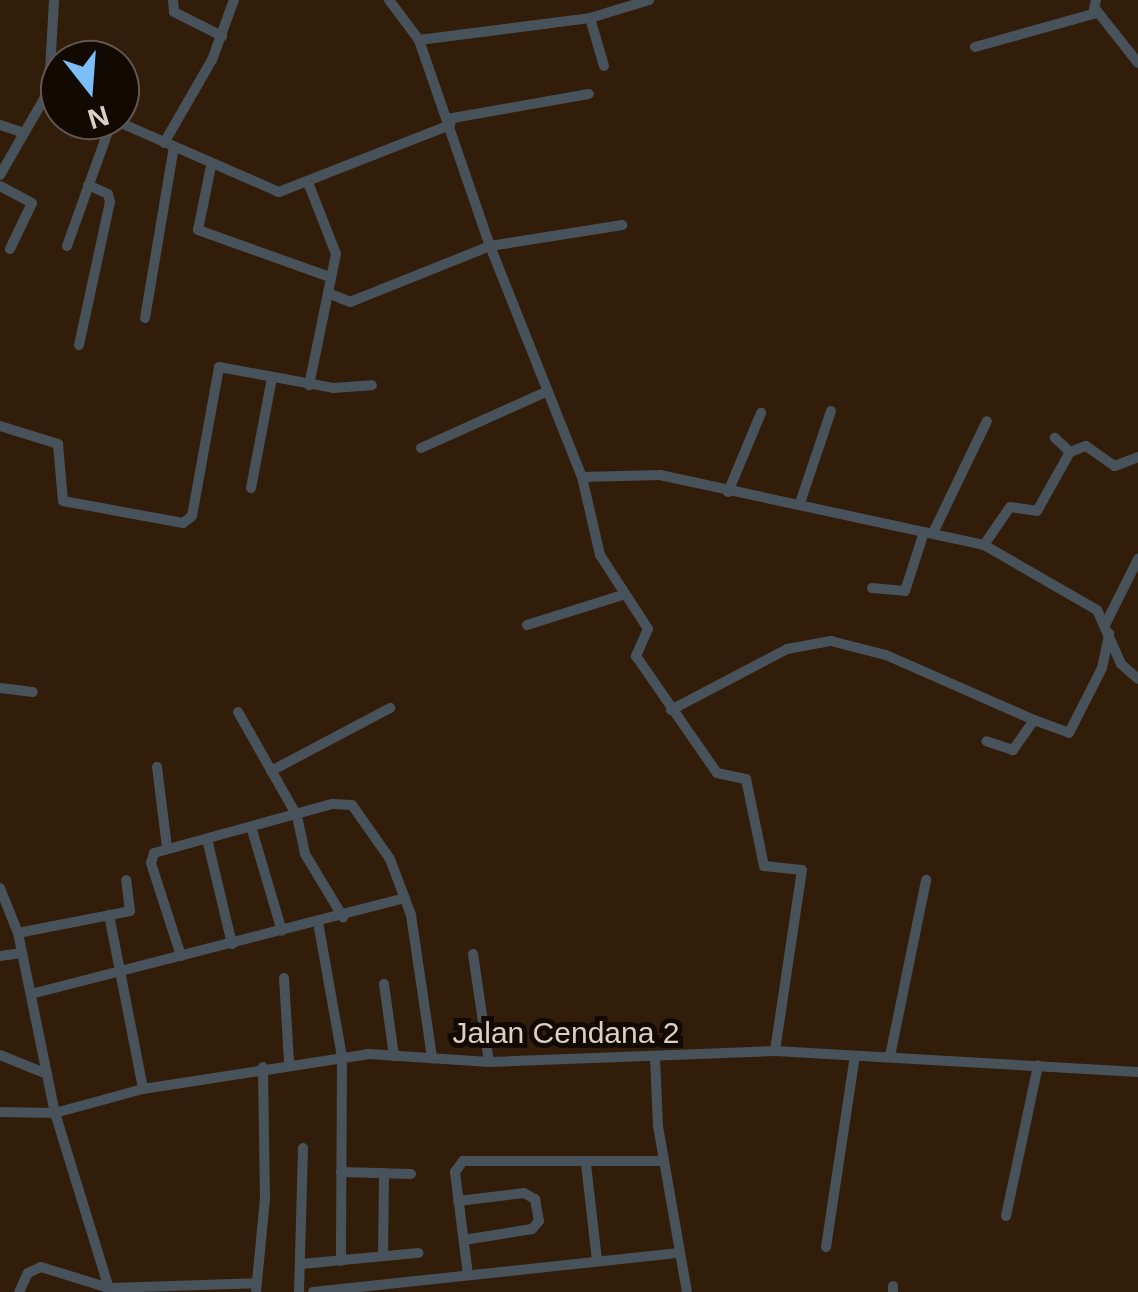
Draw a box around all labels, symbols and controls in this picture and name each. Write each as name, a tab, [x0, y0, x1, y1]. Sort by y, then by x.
north arrow	[40, 40, 140, 140]
text: N	[84, 99, 113, 135]
street label: Jalan Cendana 2	[453, 1015, 679, 1051]

